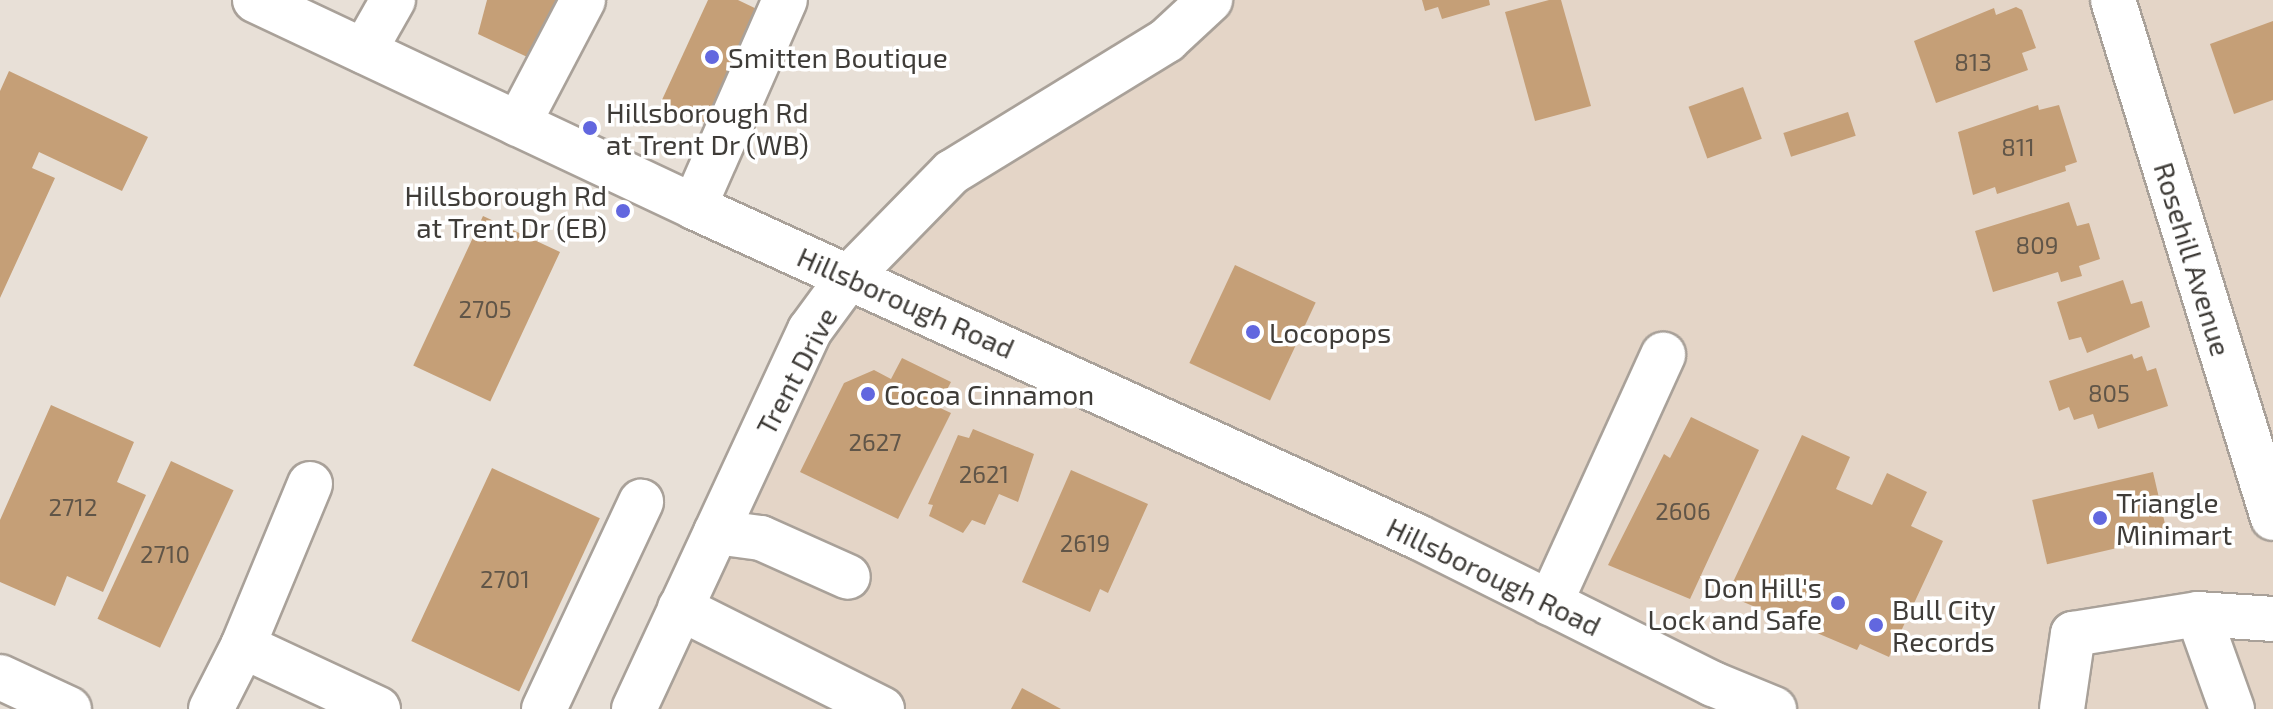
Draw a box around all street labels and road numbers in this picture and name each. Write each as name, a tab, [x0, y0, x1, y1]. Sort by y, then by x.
street label: Rosehill Avenue	[2147, 157, 2239, 361]
street label: Hillsborough Road	[792, 239, 1020, 365]
street label: Trent Drive	[748, 302, 844, 440]
street label: Hillsborough Road	[1382, 510, 1606, 642]

